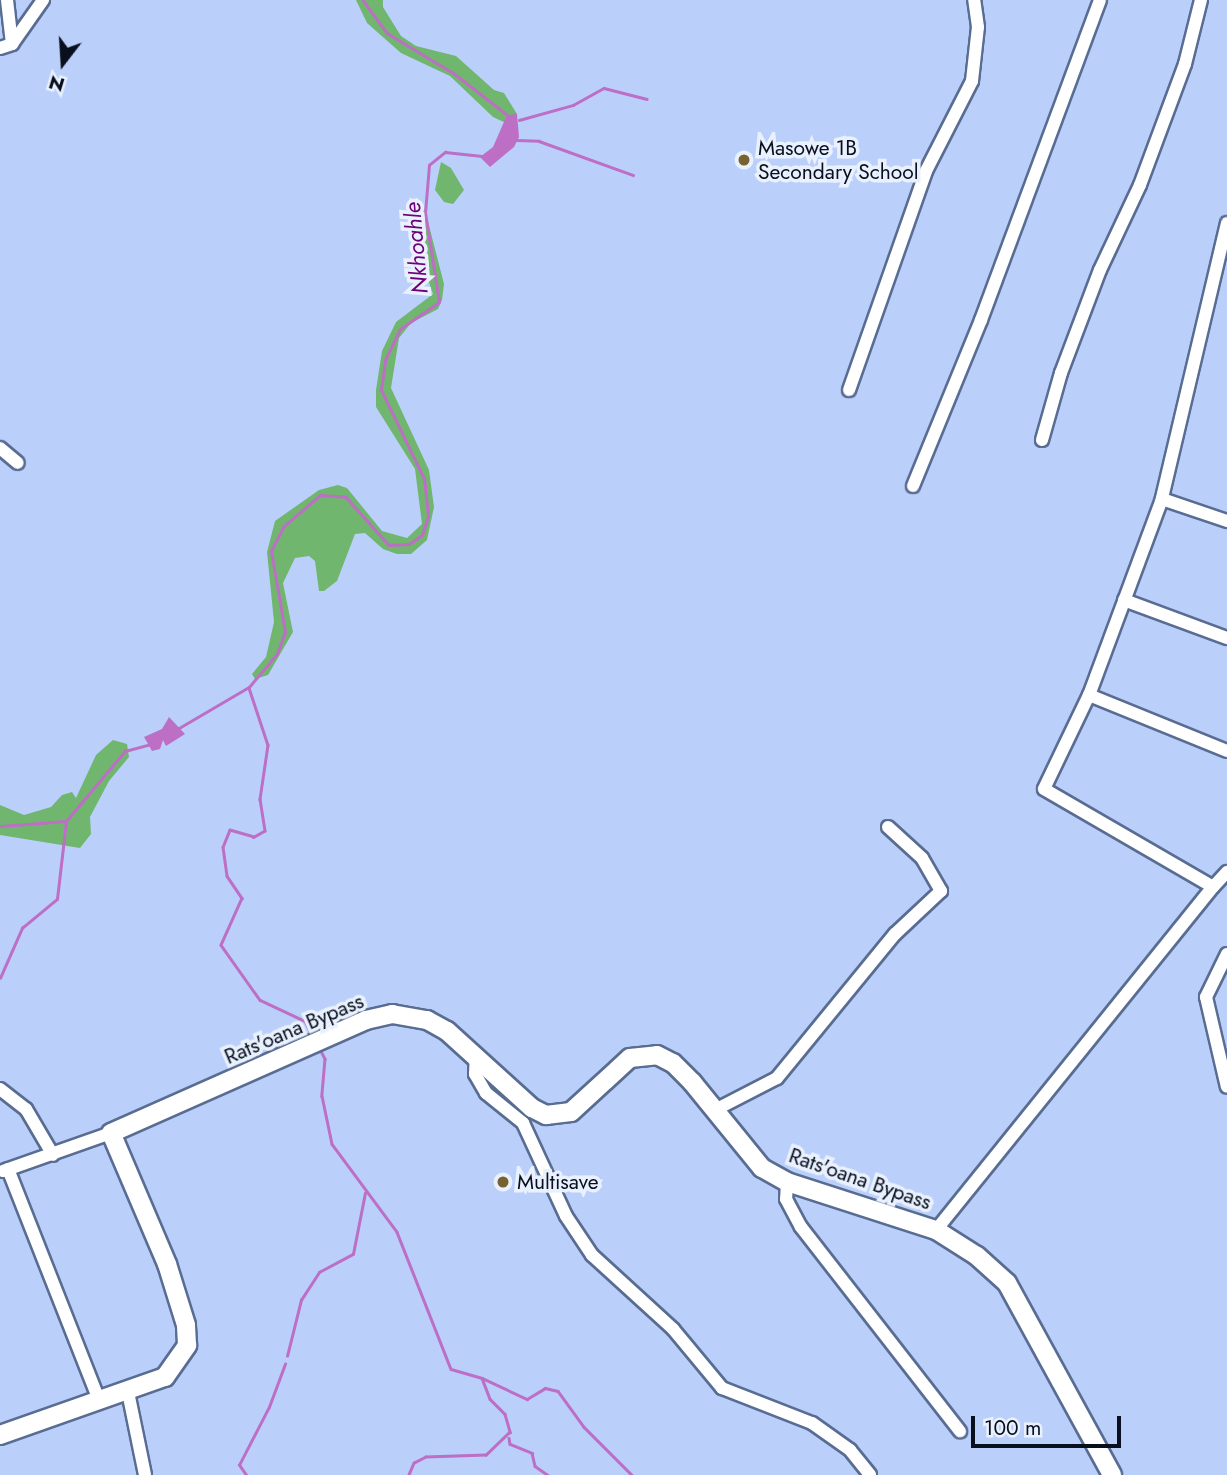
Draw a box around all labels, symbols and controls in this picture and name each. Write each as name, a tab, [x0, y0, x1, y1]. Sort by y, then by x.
north arrow	[28, 28, 98, 98]
text: N	[46, 68, 68, 99]
place label: Masowe 1B Secondary School	[758, 135, 919, 185]
marker: Masowe 1B Secondary School	[736, 152, 752, 168]
water label: Nkhoahle	[398, 201, 434, 295]
street label: Rats'oana Bypass	[221, 988, 367, 1070]
street label: Rats'oana Bypass	[786, 1143, 934, 1215]
place label: Multisave	[517, 1169, 599, 1195]
marker: Multisave	[495, 1174, 511, 1190]
scale bar	[975, 1402, 1126, 1446]
text: 100 m	[984, 1413, 1041, 1443]

